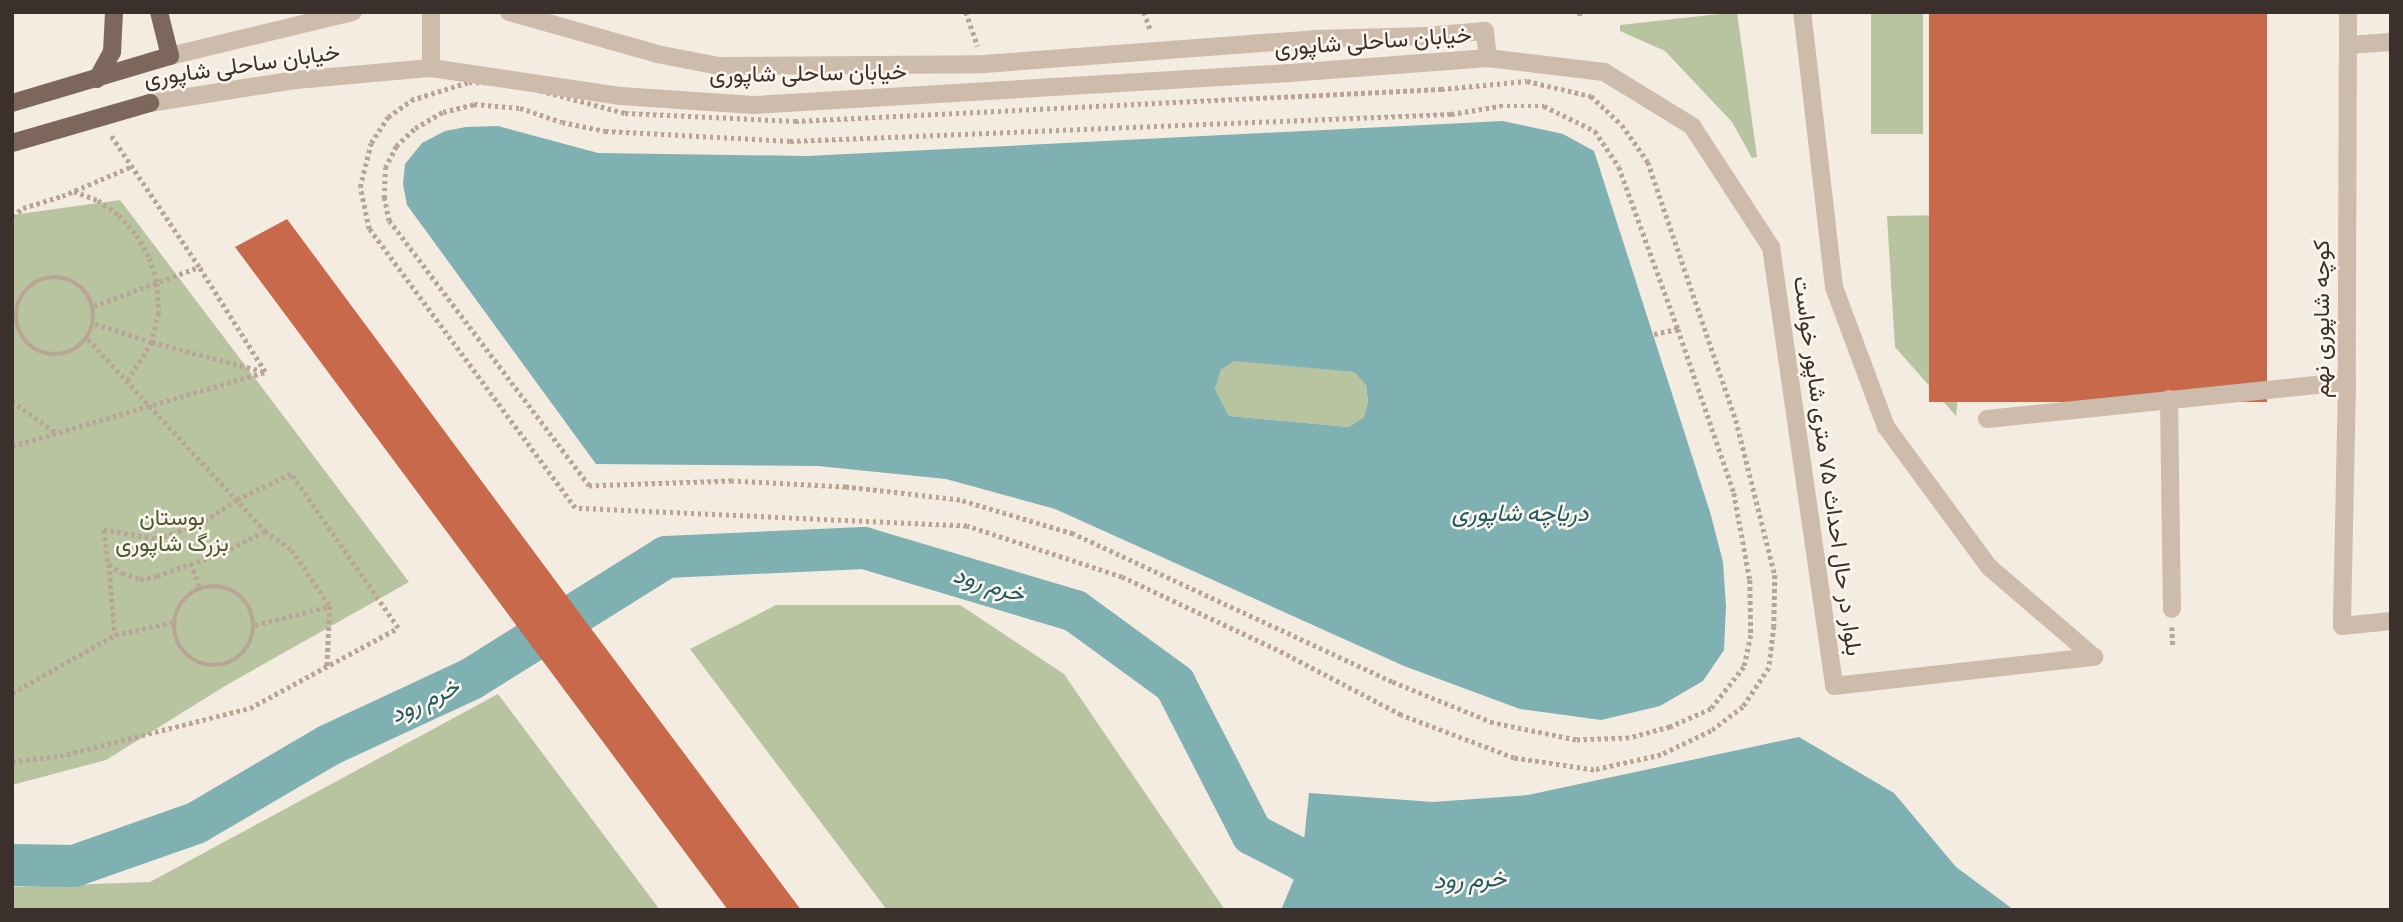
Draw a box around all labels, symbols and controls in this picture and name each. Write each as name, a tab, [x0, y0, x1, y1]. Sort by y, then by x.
street label: خیابان ساحلی شاپوری	[1273, 21, 1473, 63]
street label: خیابان ساحلی شاپوری	[142, 39, 342, 93]
street label: خیابان ساحلی شاپوری	[709, 58, 907, 90]
street label: کوچه شاپوری نهم	[2308, 240, 2336, 398]
street label: بلوار در حال احداث ۷۵ متری شاپور خواست	[1787, 274, 1867, 658]
water label: دریاچه شاپوری	[1452, 500, 1588, 528]
park label: بوستان بزرگ شاپوری	[115, 504, 229, 558]
water label: خرم رود	[950, 561, 1028, 609]
water label: خرم رود	[386, 673, 464, 729]
water label: خرم رود	[1433, 864, 1507, 896]

